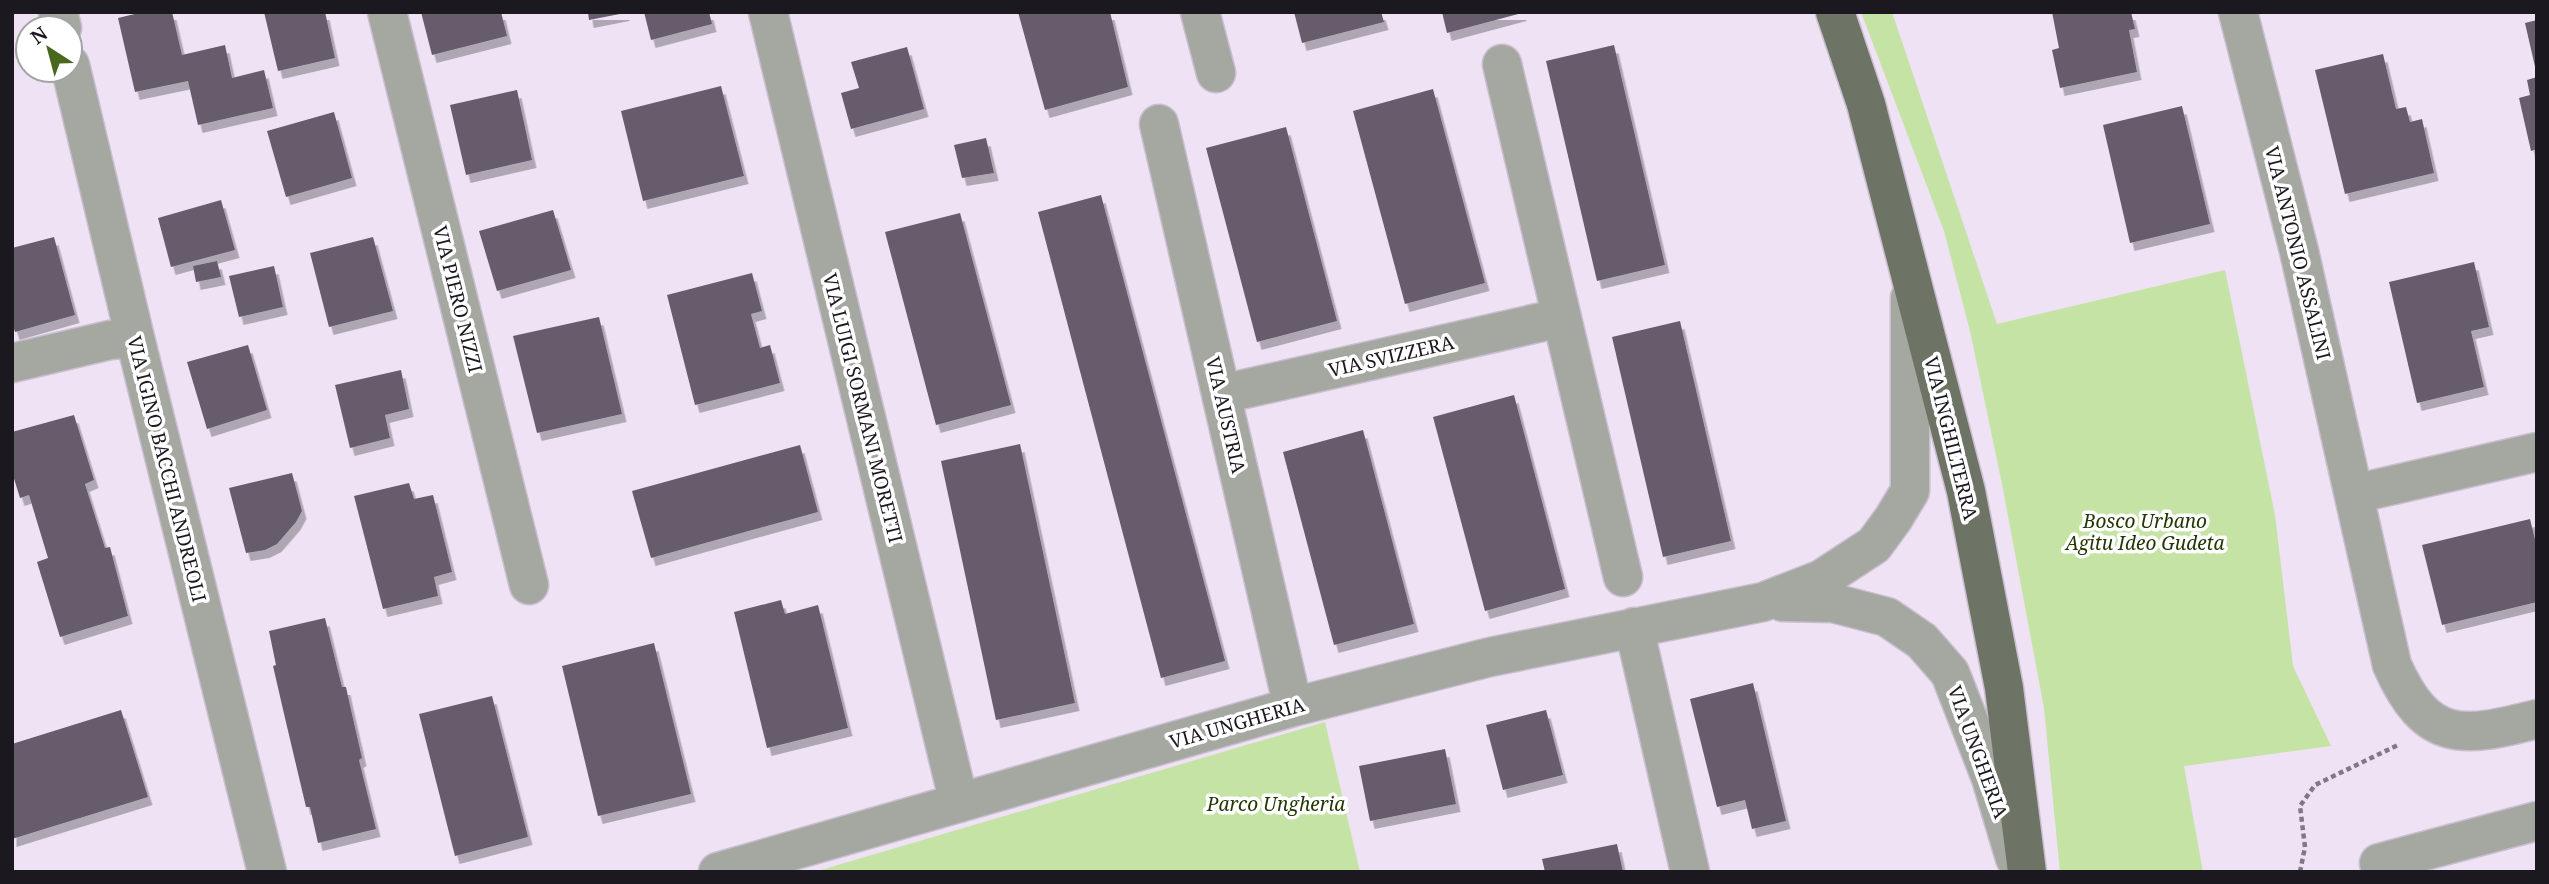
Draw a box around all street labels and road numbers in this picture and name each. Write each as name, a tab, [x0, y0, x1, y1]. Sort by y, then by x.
street label: VIA ANTONIO ASSALINI	[2259, 143, 2337, 363]
street label: VIA PIERO NIZZI	[427, 223, 489, 375]
street label: VIA LUIGI SORMANI MORETTI	[817, 270, 909, 546]
street label: VIA SVIZZERA	[1326, 329, 1457, 383]
street label: VIA IGINO BACCHI ANDREOLI	[121, 333, 213, 605]
street label: VIA AUSTRIA	[1200, 354, 1252, 477]
street label: VIA INGHILTERRA	[1918, 354, 1984, 523]
street label: VIA UNGHERIA	[1942, 682, 2014, 823]
street label: VIA UNGHERIA	[1166, 691, 1308, 755]

